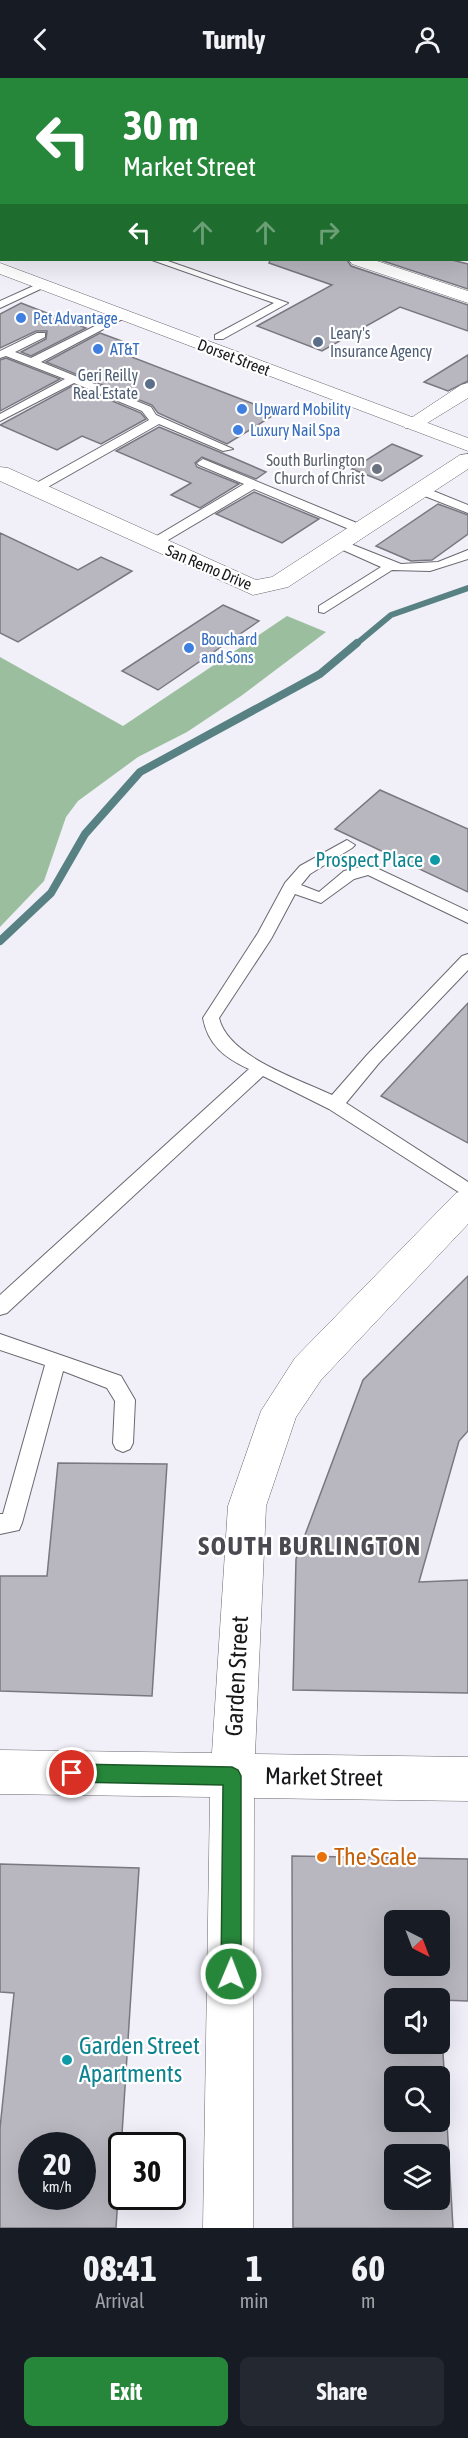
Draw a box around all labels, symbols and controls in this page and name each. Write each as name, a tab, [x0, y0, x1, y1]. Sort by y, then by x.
icon: back	[24, 23, 57, 56]
icon: person	[411, 23, 444, 56]
text: Turnly	[203, 24, 265, 55]
text: 30 m	[123, 101, 198, 149]
icon: left	[24, 102, 102, 180]
text: Market Street	[123, 151, 256, 182]
icon: left	[123, 216, 156, 249]
icon: ahead	[186, 216, 219, 249]
icon: ahead	[249, 216, 282, 249]
icon: right	[312, 216, 345, 249]
place label: Pet Advantage	[33, 309, 118, 328]
marker: Pet Advantage	[14, 311, 28, 325]
place label: Leary's Insurance Agency	[330, 324, 433, 361]
street label: Dorset Street	[195, 335, 273, 379]
marker: Leary's Insurance Agency	[311, 335, 325, 349]
place label: AT&T	[110, 340, 140, 358]
marker: AT&T	[91, 342, 105, 356]
place label: Geri Reilly Real Estate	[73, 366, 138, 402]
marker: Geri Reilly Real Estate	[143, 377, 157, 391]
place label: Upward Mobility	[254, 400, 351, 419]
marker: Upward Mobility	[235, 402, 249, 416]
place label: Luxury Nail Spa	[250, 421, 340, 440]
marker: Luxury Nail Spa	[231, 423, 245, 437]
place label: South Burlington Church of Christ	[266, 451, 365, 487]
marker: South Burlington Church of Christ	[370, 462, 384, 476]
street label: San Remo Drive	[163, 541, 255, 593]
place label: Bouchard and Sons	[201, 630, 257, 666]
marker: Bouchard and Sons	[182, 641, 196, 655]
place label: Prospect Place	[316, 848, 423, 871]
marker: Prospect Place	[428, 853, 442, 867]
district label: SOUTH BURLINGTON	[198, 1531, 422, 1561]
street label: Garden Street	[220, 1615, 253, 1737]
pin	[46, 1747, 97, 1798]
icon: arrive	[55, 1756, 88, 1789]
street label: Market Street	[265, 1762, 383, 1791]
place label: The Scale	[334, 1843, 417, 1870]
marker: The Scale	[315, 1850, 329, 1864]
north arrow	[384, 1910, 450, 1976]
map controls	[384, 1910, 450, 2210]
position arrow	[199, 1942, 263, 2006]
button: sound	[384, 1988, 450, 2054]
place label: Garden Street Apartments	[79, 2032, 200, 2087]
marker: Garden Street Apartments	[60, 2053, 74, 2067]
button: search	[384, 2066, 450, 2132]
speed limit sign: 30	[108, 2132, 186, 2210]
button: layers	[384, 2144, 450, 2210]
text: 20	[43, 2147, 71, 2181]
text: km/h	[42, 2178, 72, 2195]
text: 08:41	[83, 2247, 157, 2289]
text: 1	[246, 2247, 263, 2289]
text: 60	[351, 2247, 385, 2289]
text: Arrival	[95, 2289, 144, 2312]
text: min	[240, 2289, 268, 2312]
text: m	[361, 2289, 375, 2312]
button: Exit	[24, 2357, 228, 2426]
button: Share	[240, 2357, 444, 2426]

